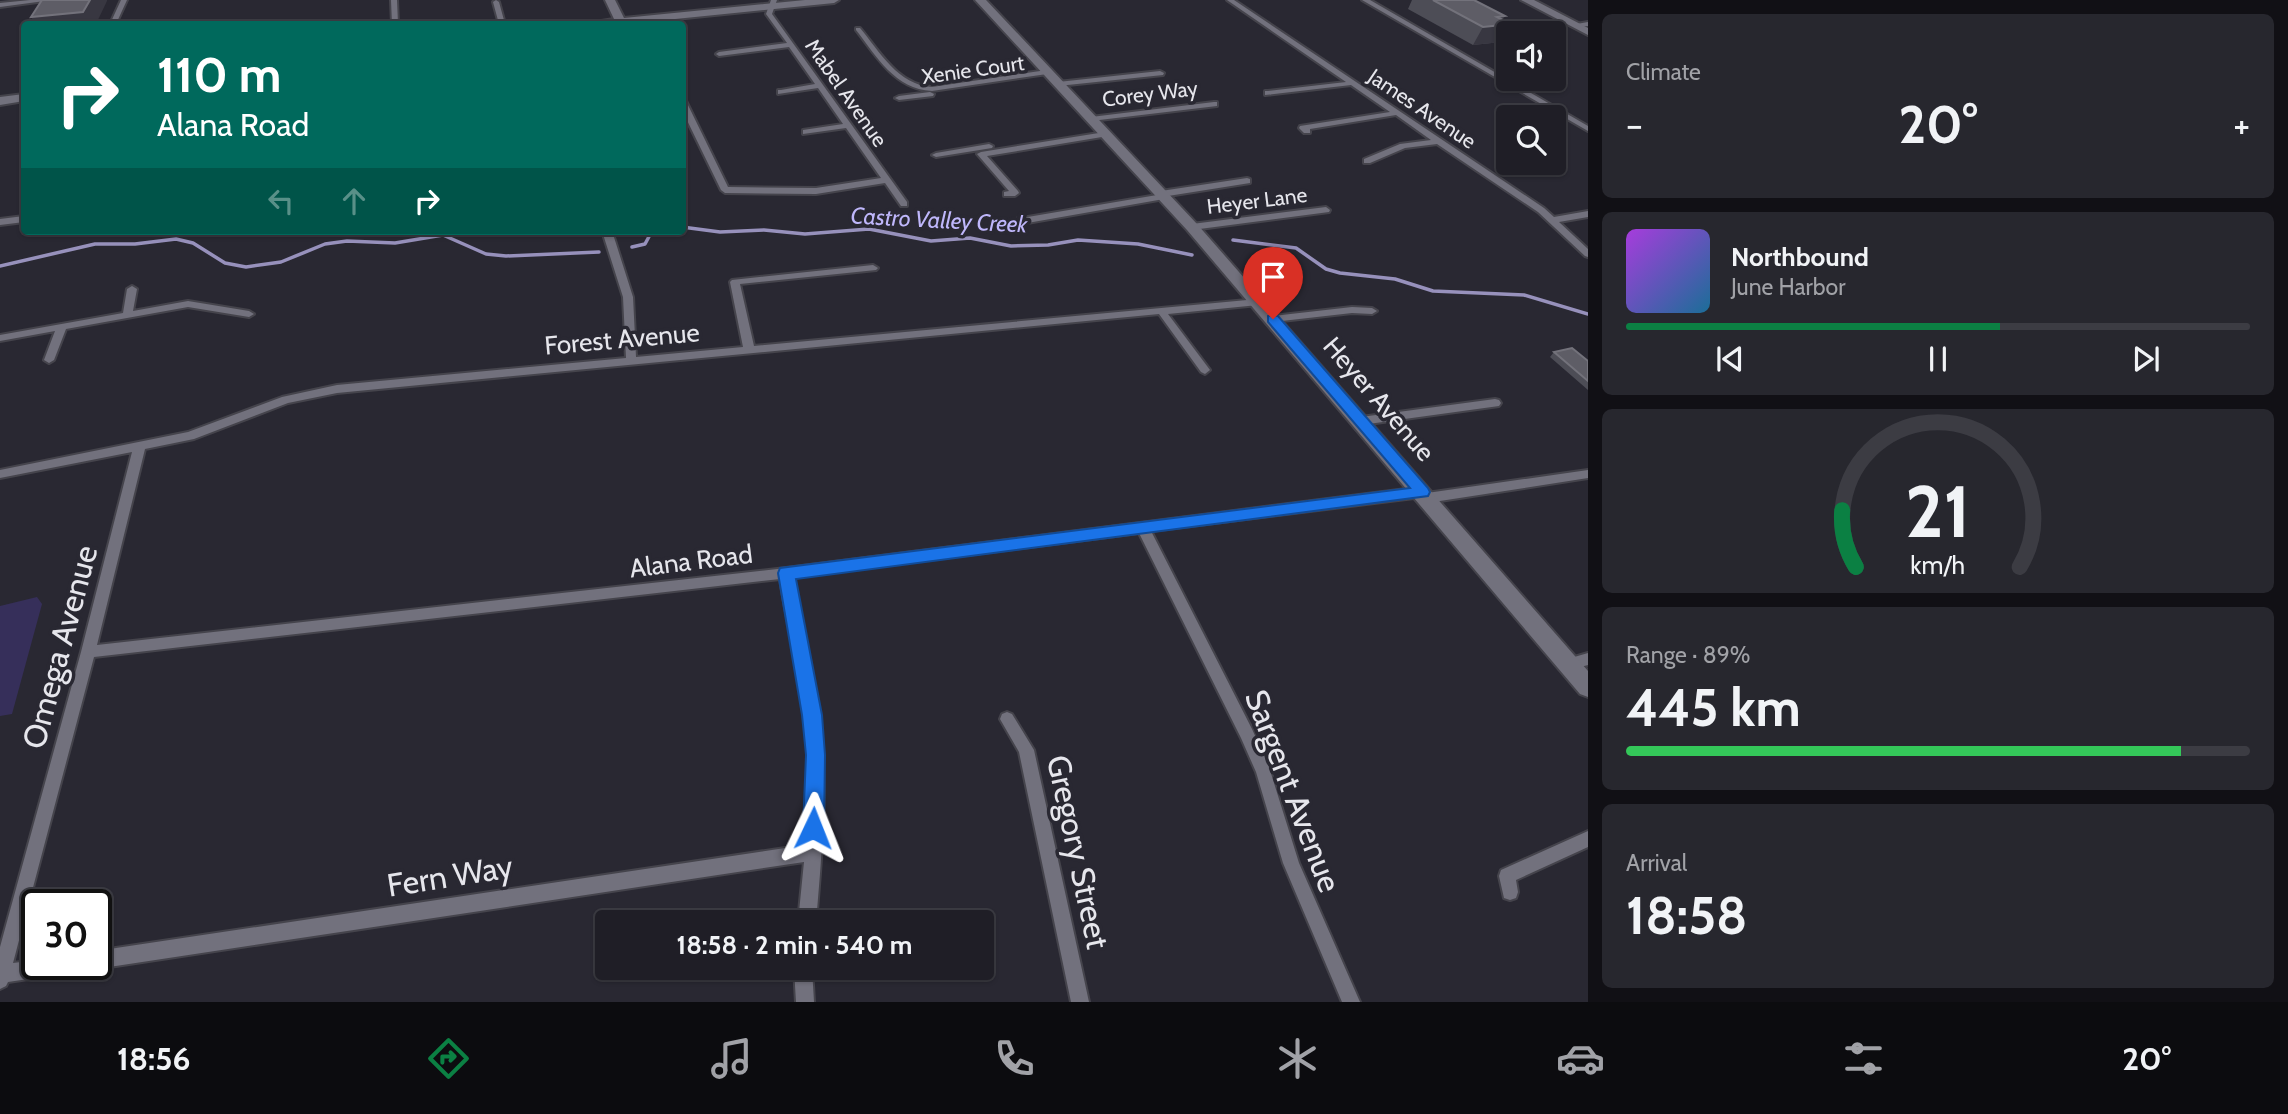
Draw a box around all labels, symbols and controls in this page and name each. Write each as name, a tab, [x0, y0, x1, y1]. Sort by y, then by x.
map controls	[1496, 21, 1566, 175]
button: sound	[1496, 21, 1566, 91]
street label: Mabel Avenue	[800, 34, 893, 152]
text: 110 m	[157, 45, 281, 104]
icon: right	[42, 49, 133, 140]
street label: Xenie Court	[920, 50, 1026, 89]
text: Climate	[1626, 58, 1701, 86]
street label: James Avenue	[1363, 63, 1481, 154]
street label: Corey Way	[1101, 75, 1199, 112]
text: 20°	[1898, 93, 1978, 156]
text: −	[1626, 101, 1643, 148]
text: +	[2233, 101, 2250, 148]
text: Alana Road	[157, 105, 309, 144]
button: search	[1496, 105, 1566, 175]
icon: left	[262, 182, 300, 220]
icon: ahead	[335, 182, 373, 220]
icon: right	[408, 182, 446, 220]
street label: Heyer Lane	[1205, 182, 1309, 219]
water label: Castro Valley Creek	[850, 201, 1029, 239]
text: Northbound	[1731, 241, 1869, 273]
pin	[1243, 247, 1303, 319]
icon: arrive	[1254, 258, 1292, 296]
text: June Harbor	[1731, 273, 1845, 301]
street label: Forest Avenue	[543, 316, 701, 362]
street label: Heyer Avenue	[1316, 330, 1442, 468]
icon: previous	[1711, 340, 1749, 378]
icon: pause	[1919, 340, 1957, 378]
icon: next	[2127, 340, 2165, 378]
text: 21	[1905, 467, 1971, 555]
street label: Alana Road	[628, 538, 754, 584]
street label: Omega Avenue	[14, 541, 105, 753]
text: km/h	[1911, 550, 1965, 580]
text: Range · 89%	[1626, 641, 1750, 669]
text: 445 km	[1626, 676, 1801, 739]
street label: Sargent Avenue	[1237, 684, 1350, 897]
street label: Gregory Street	[1039, 752, 1118, 952]
position arrow	[776, 791, 850, 865]
street label: Fern Way	[384, 846, 516, 905]
text: Arrival	[1626, 849, 1687, 877]
text: 18:58	[1626, 884, 1747, 947]
speed limit sign: 30	[21, 889, 112, 980]
text: 18:58 · 2 min · 540 m	[677, 929, 912, 961]
icon: directions	[424, 1034, 473, 1083]
icon: music	[707, 1034, 756, 1083]
icon: phone	[990, 1034, 1039, 1083]
icon: climate	[1273, 1034, 1322, 1083]
icon: car	[1556, 1034, 1605, 1083]
icon: filters	[1839, 1034, 1888, 1083]
text: 18:56	[117, 1039, 190, 1078]
text: 20°	[2122, 1039, 2171, 1078]

